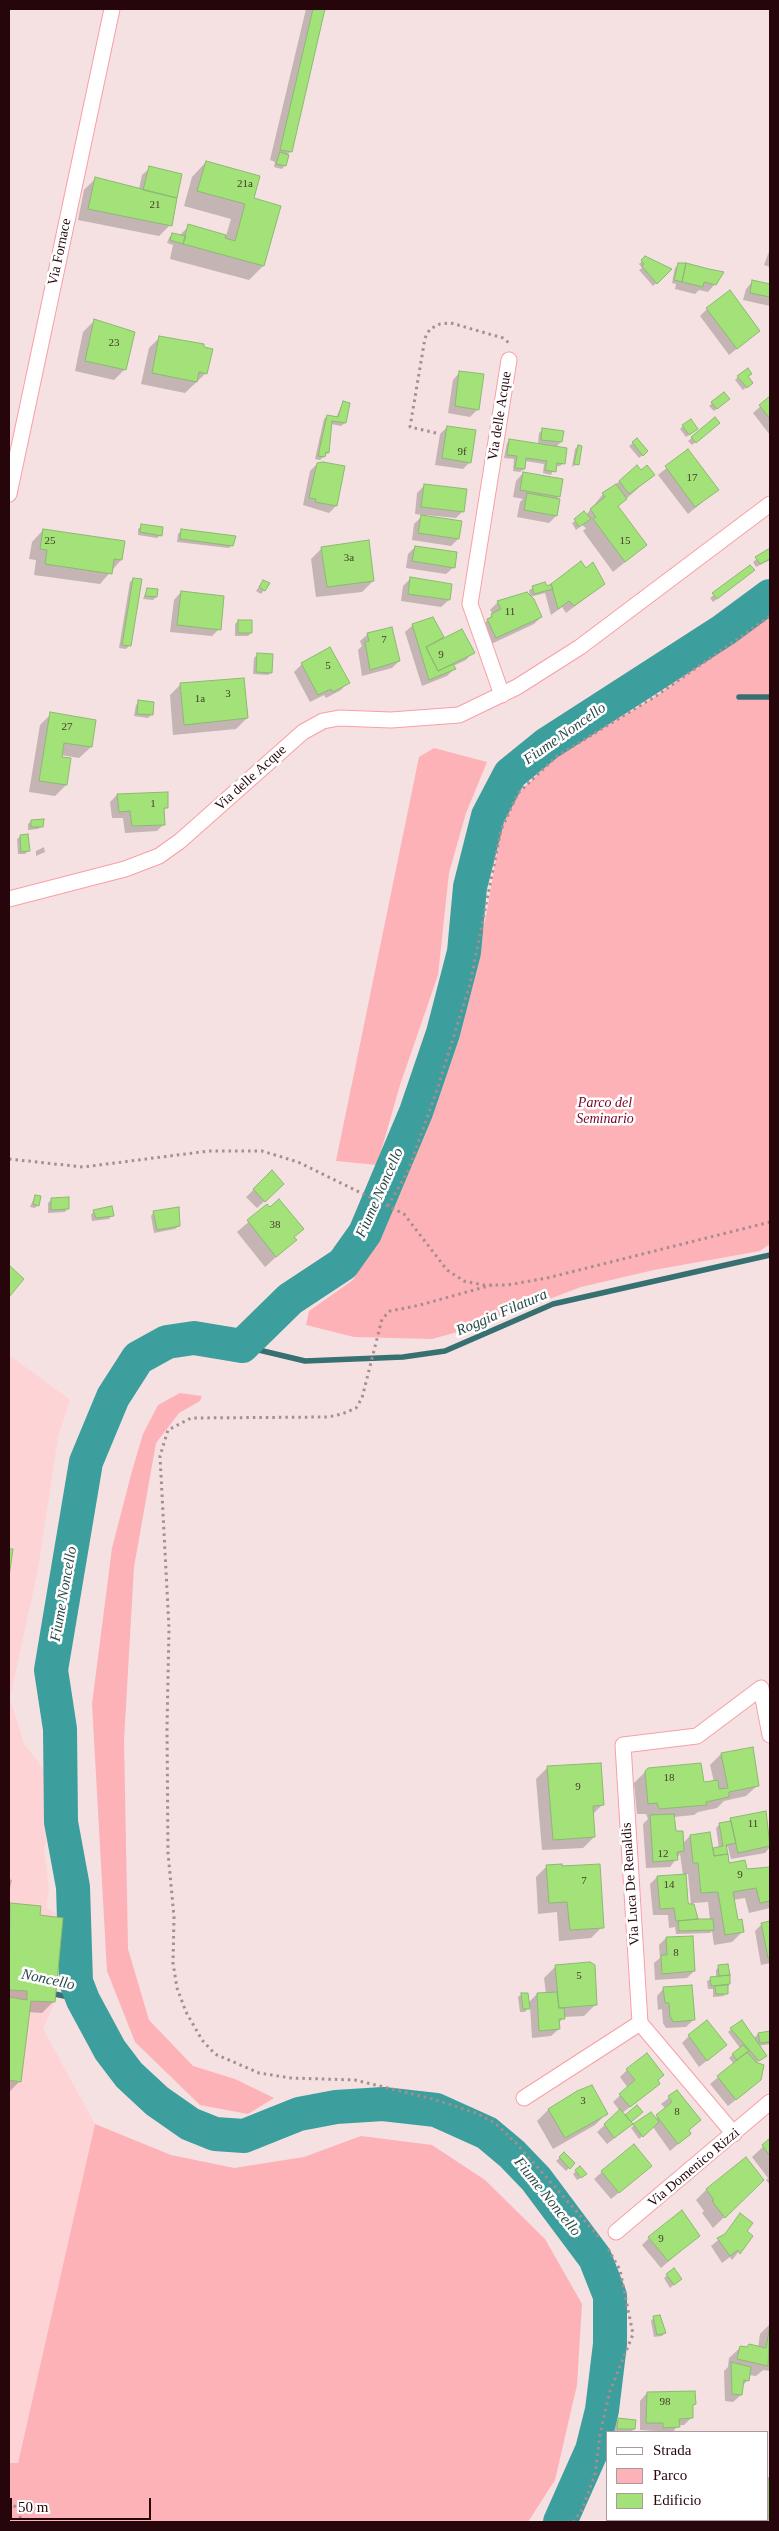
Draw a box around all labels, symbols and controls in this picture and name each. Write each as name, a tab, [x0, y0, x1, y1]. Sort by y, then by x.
house number: 21a	[237, 177, 253, 191]
house number: 21	[150, 198, 160, 212]
street label: Via Fornace	[45, 217, 75, 287]
house number: 23	[108, 336, 120, 350]
street label: Via delle Acque	[485, 370, 515, 462]
house number: 9f	[457, 445, 467, 459]
house number: 17	[686, 471, 698, 485]
house number: 25	[44, 534, 56, 548]
house number: 15	[620, 534, 630, 548]
house number: 3a	[344, 551, 354, 565]
house number: 11	[505, 605, 515, 619]
house number: 7	[381, 633, 387, 647]
house number: 9	[438, 648, 444, 662]
house number: 5	[325, 659, 331, 673]
house number: 3	[225, 687, 231, 701]
house number: 1a	[195, 692, 205, 706]
water label: Fiume Noncello	[520, 699, 610, 769]
house number: 27	[62, 720, 72, 734]
street label: Via delle Acque	[212, 742, 290, 814]
house number: 1	[150, 797, 156, 811]
park label: Parco del Seminario	[576, 1095, 634, 1128]
water label: Fiume Noncello	[352, 1145, 408, 1241]
house number: 38	[270, 1218, 280, 1232]
water label: Roggia Filatura	[454, 1286, 550, 1340]
water label: Fiume Noncello	[47, 1545, 81, 1643]
house number: 18	[664, 1771, 674, 1785]
house number: 9	[575, 1780, 581, 1794]
house number: 11	[748, 1817, 758, 1831]
street label: Via Luca De Renaldis	[618, 1822, 644, 1946]
house number: 12	[658, 1847, 668, 1861]
house number: 9	[737, 1868, 743, 1882]
house number: 7	[581, 1874, 587, 1888]
house number: 14	[664, 1878, 674, 1892]
house number: 8	[673, 1946, 679, 1960]
water label: Noncello	[20, 1966, 76, 1994]
house number: 5	[576, 1969, 582, 1983]
house number: 3	[580, 2094, 586, 2108]
house number: 8	[674, 2105, 680, 2119]
street label: Via Domenico Rizzi	[645, 2125, 743, 2211]
water label: Fiume Noncello	[510, 2154, 584, 2240]
house number: 9	[658, 2232, 664, 2246]
house number: 98	[660, 2395, 670, 2409]
legend	[606, 2431, 769, 2521]
text: Strada	[653, 2442, 691, 2458]
text: Parco	[653, 2467, 687, 2483]
scale bar	[12, 2488, 154, 2520]
text: Edificio	[653, 2492, 701, 2508]
text: 50 m	[18, 2499, 48, 2515]

